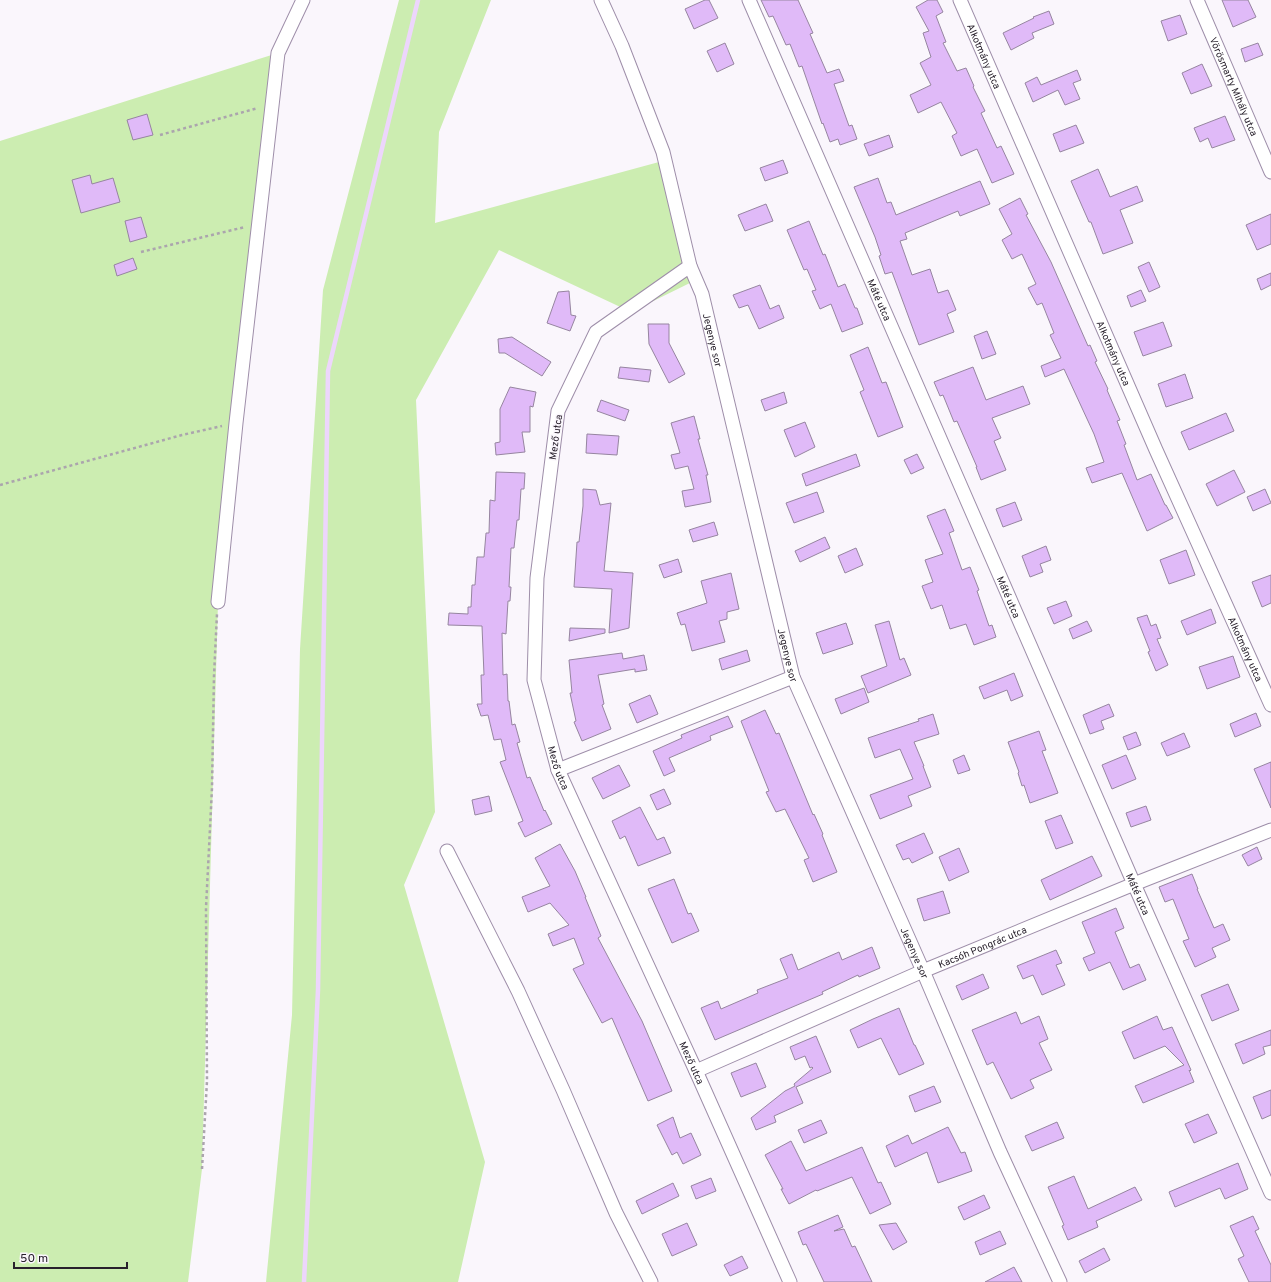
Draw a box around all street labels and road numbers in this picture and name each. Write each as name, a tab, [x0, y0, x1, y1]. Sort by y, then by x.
street label: Alkotmány utca	[963, 22, 1003, 91]
street label: Vörösmarty Mihály utca	[1206, 36, 1260, 138]
street label: Máté utca	[863, 278, 893, 323]
street label: Jegenye sor	[699, 312, 724, 368]
street label: Alkotmány utca	[1092, 319, 1132, 388]
street label: Mező utca	[547, 414, 566, 461]
street label: Máté utca	[993, 575, 1022, 620]
street label: Alkotmány utca	[1224, 615, 1265, 684]
street label: Jegenye sor	[774, 627, 800, 685]
street label: Mező utca	[544, 745, 571, 792]
street label: Máté utca	[1122, 872, 1152, 917]
street label: Kacsóh Pongrác utca	[937, 924, 1029, 972]
street label: Jegenye sor	[897, 926, 931, 981]
street label: Mező utca	[675, 1040, 706, 1087]

